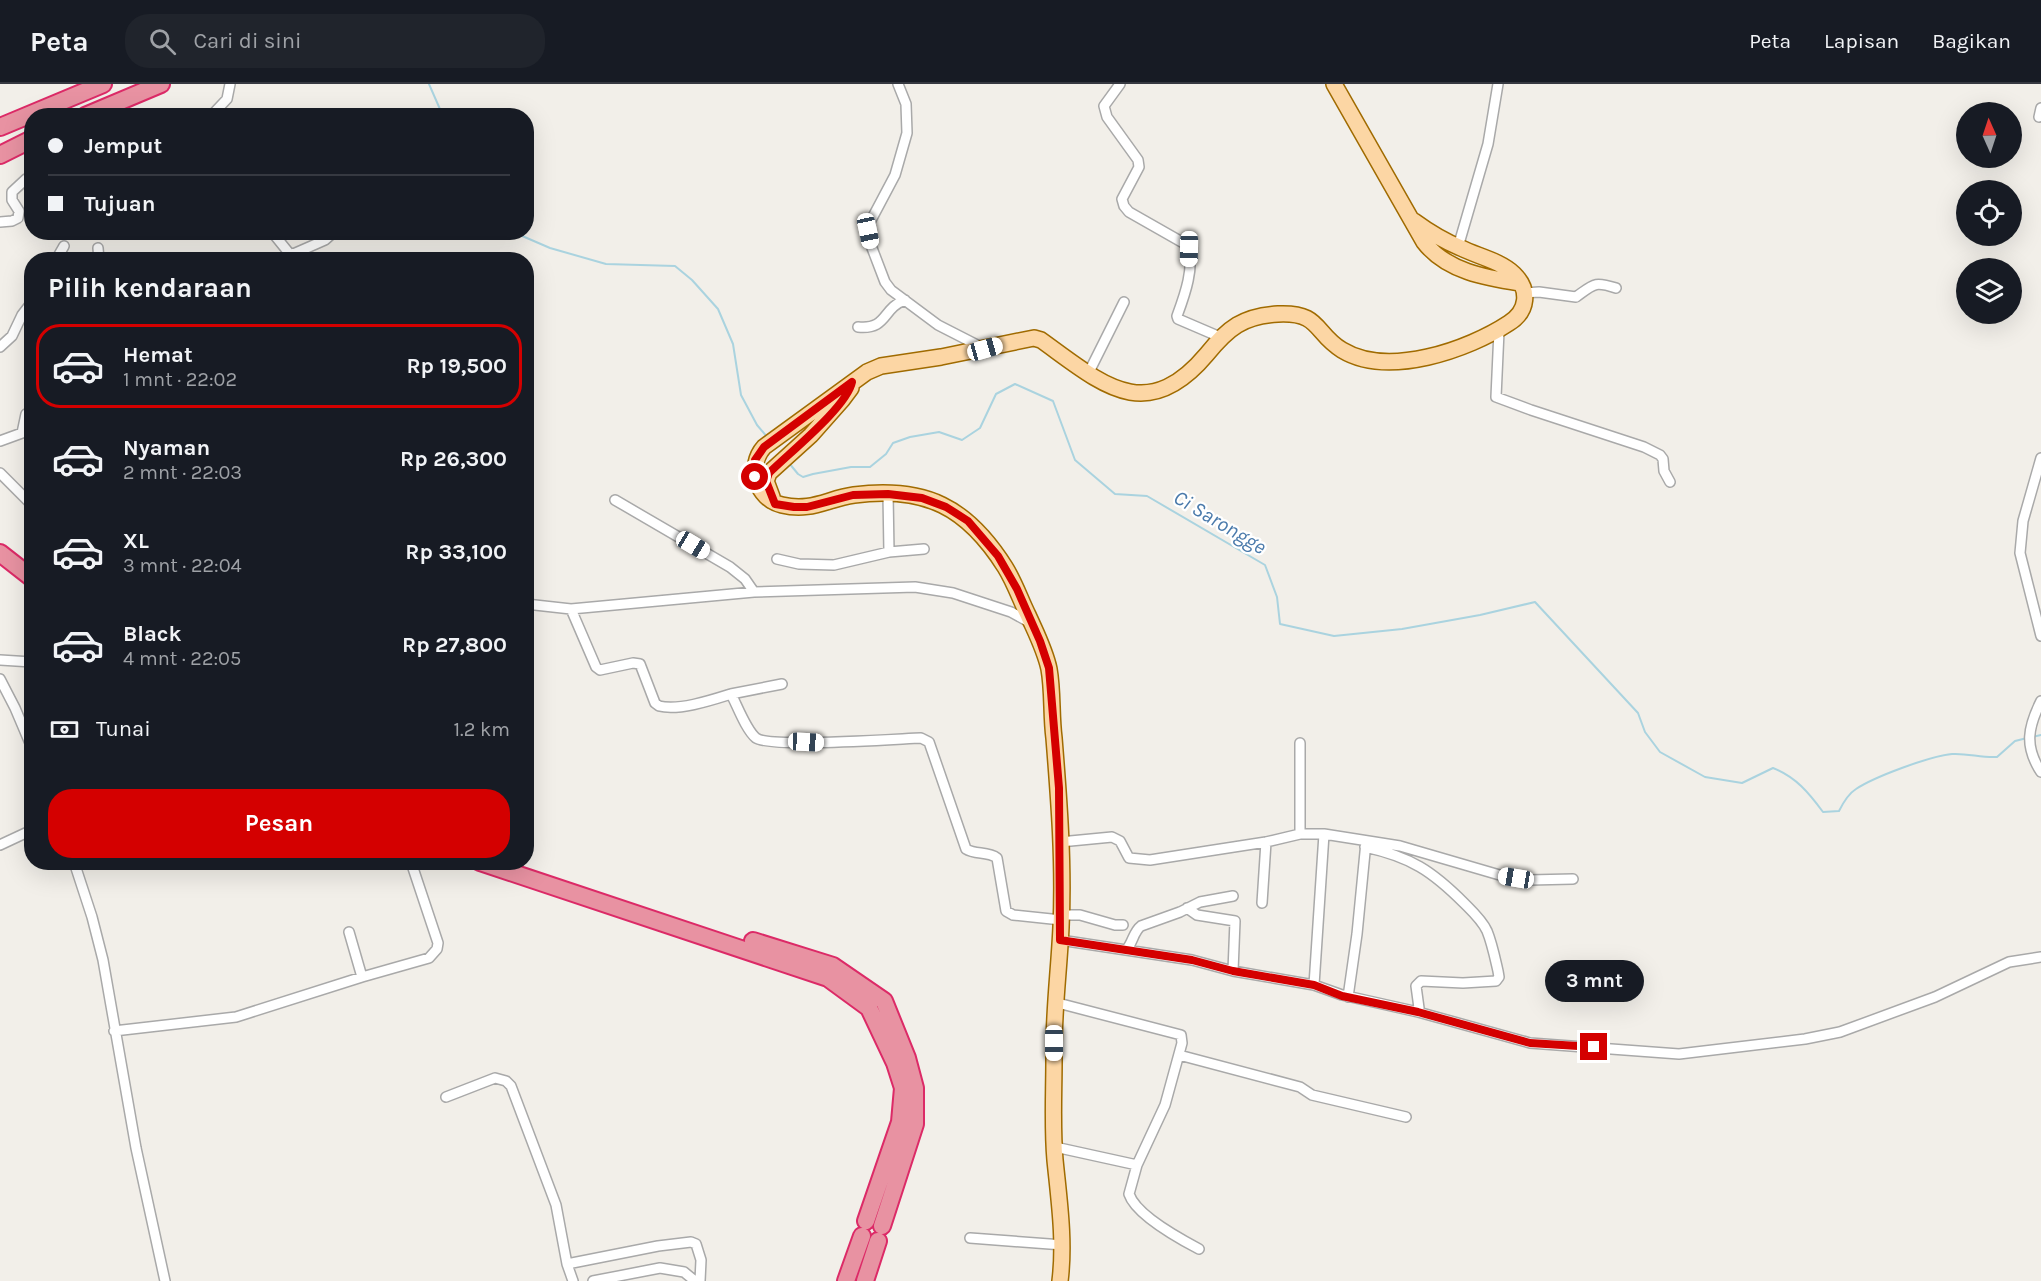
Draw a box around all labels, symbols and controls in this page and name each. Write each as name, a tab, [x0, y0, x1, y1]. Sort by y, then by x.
search box	[125, 14, 545, 68]
text: Peta	[30, 25, 89, 58]
icon: search	[146, 25, 179, 58]
text: Cari di sini	[194, 28, 302, 54]
text: Peta	[1749, 29, 1791, 53]
text: Lapisan	[1824, 29, 1899, 53]
text: Bagikan	[1932, 29, 2011, 53]
north arrow	[1956, 102, 2022, 168]
map controls	[1956, 102, 2022, 324]
text: Jemput	[84, 133, 162, 159]
button: locate	[1956, 180, 2022, 246]
text: Tujuan	[84, 191, 155, 217]
car	[855, 212, 881, 250]
car	[1180, 231, 1198, 267]
button: layers	[1956, 258, 2022, 324]
text: Pilih kendaraan	[48, 272, 252, 304]
car	[965, 335, 1005, 363]
icon: car	[51, 339, 105, 393]
text: Hemat	[123, 342, 193, 368]
text: Rp 19,500	[406, 353, 507, 379]
text: 1 mnt · 22:02	[123, 368, 237, 391]
icon: car	[51, 432, 105, 486]
text: Nyaman	[123, 435, 210, 461]
text: Rp 26,300	[400, 446, 507, 472]
text: 2 mnt · 22:03	[123, 461, 242, 484]
route start	[741, 463, 768, 490]
water label: Ci Sarongge	[1169, 485, 1271, 559]
icon: car	[51, 525, 105, 579]
text: XL	[123, 528, 149, 554]
car	[673, 528, 713, 562]
text: Rp 33,100	[405, 539, 507, 565]
text: 3 mnt · 22:04	[123, 554, 242, 577]
icon: car	[51, 618, 105, 672]
text: Black	[123, 621, 182, 647]
text: Rp 27,800	[402, 632, 507, 658]
text: 4 mnt · 22:05	[123, 647, 241, 670]
icon: cash	[48, 713, 81, 746]
text: Tunai	[96, 716, 151, 742]
text: 1.2 km	[454, 718, 510, 741]
car	[788, 732, 824, 752]
button: Pesan	[48, 789, 510, 858]
car	[1497, 866, 1535, 890]
callout: 3 mnt	[1544, 960, 1644, 1002]
text: 3 mnt	[1566, 969, 1623, 992]
car	[1045, 1025, 1063, 1061]
route end	[1580, 1033, 1607, 1060]

